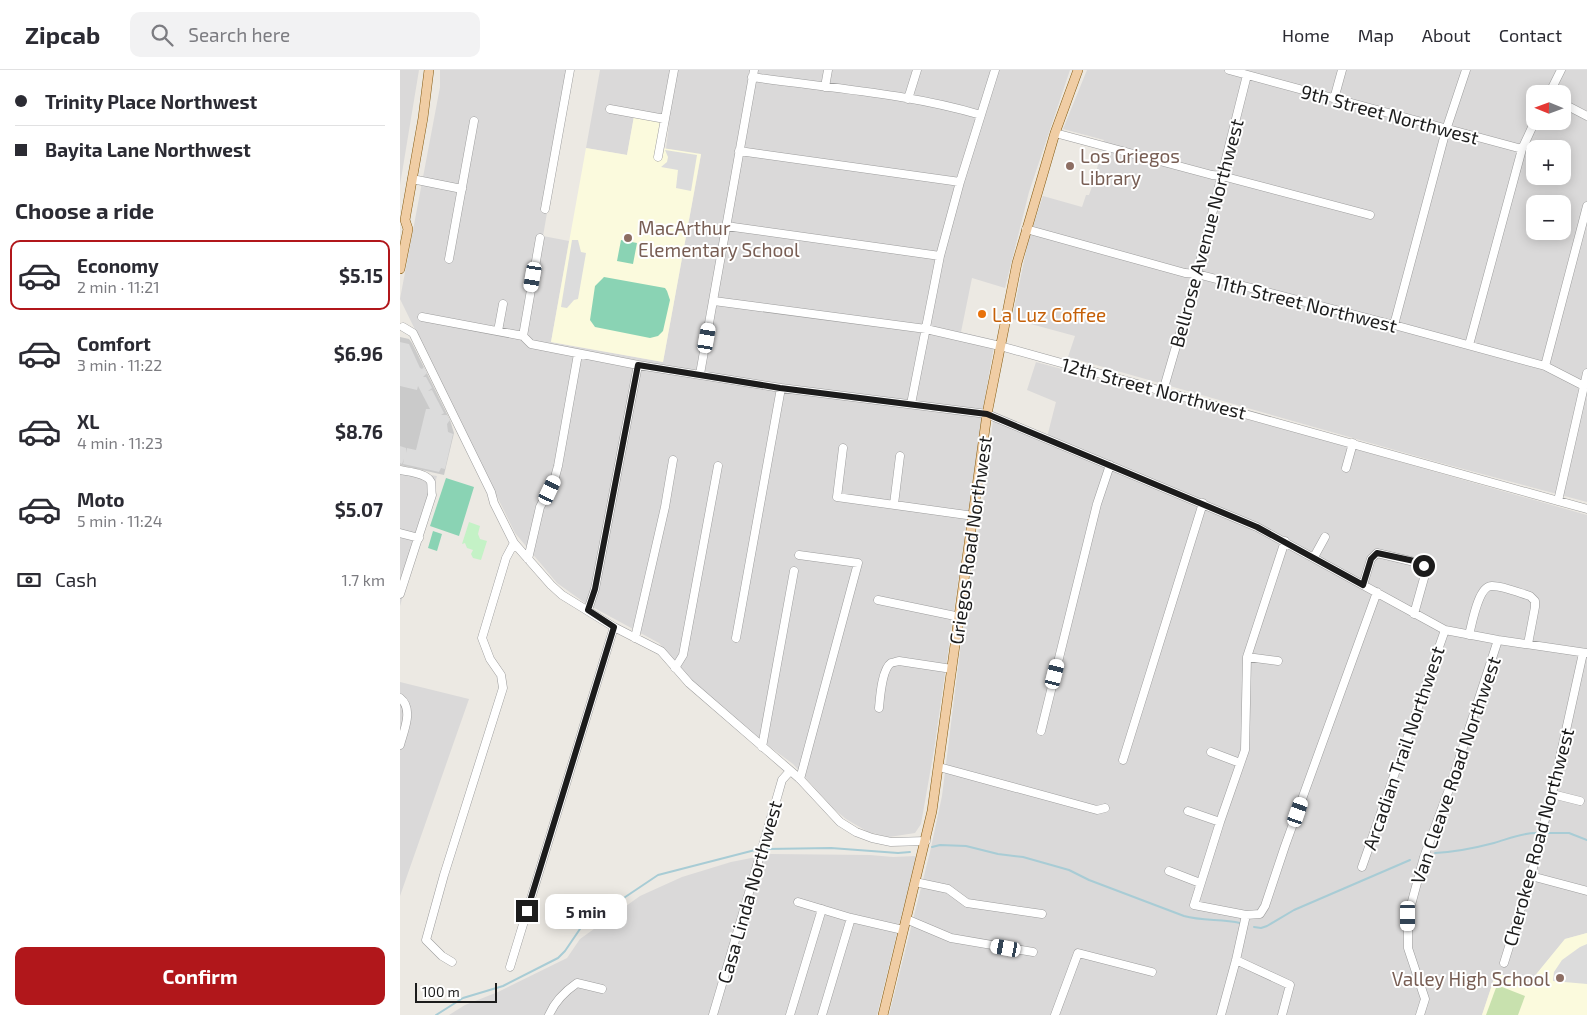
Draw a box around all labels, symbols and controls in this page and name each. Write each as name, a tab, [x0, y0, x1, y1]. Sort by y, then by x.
search box	[130, 12, 480, 57]
text: Zipcab	[25, 20, 100, 49]
icon: search	[148, 21, 176, 49]
text: Search here	[188, 23, 290, 46]
text: Home	[1282, 24, 1330, 46]
text: Map	[1358, 24, 1394, 46]
text: About	[1422, 24, 1471, 46]
text: Contact	[1499, 24, 1562, 46]
street label: 9th Street Northwest	[1299, 79, 1481, 149]
north arrow	[1526, 85, 1571, 130]
map controls	[1526, 85, 1571, 240]
text: Trinity Place Northwest	[45, 90, 257, 113]
street label: Bellrose Avenue Northwest	[1164, 116, 1248, 350]
text: Bayita Lane Northwest	[45, 138, 251, 161]
button: +	[1526, 140, 1571, 185]
place label: Los Griegos Library	[1080, 144, 1180, 189]
marker: Los Griegos Library	[1064, 160, 1076, 172]
button: −	[1526, 195, 1571, 240]
text: Choose a ride	[15, 197, 154, 223]
place label: MacArthur Elementary School	[638, 216, 800, 261]
marker: MacArthur Elementary School	[622, 232, 634, 244]
icon: car	[17, 253, 62, 298]
text: Economy	[77, 254, 159, 277]
car	[523, 261, 542, 293]
text: $5.15	[339, 264, 383, 287]
street label: 11th Street Northwest	[1212, 269, 1400, 337]
text: 2 min · 11:21	[77, 277, 160, 296]
place label: La Luz Coffee	[992, 303, 1106, 326]
marker: La Luz Coffee	[976, 308, 988, 320]
car	[697, 322, 716, 354]
icon: car	[17, 331, 62, 376]
text: Comfort	[77, 332, 151, 355]
text: $6.96	[334, 342, 383, 365]
street label: 12th Street Northwest	[1059, 352, 1249, 424]
text: 3 min · 11:22	[77, 355, 162, 374]
icon: car	[17, 409, 62, 454]
text: XL	[77, 410, 99, 433]
text: $8.76	[335, 420, 383, 443]
text: 4 min · 11:23	[77, 433, 163, 452]
street label: Griegos Road Northwest	[944, 434, 996, 646]
car	[536, 473, 563, 507]
icon: car	[17, 487, 62, 532]
text: Moto	[77, 488, 125, 511]
text: $5.07	[335, 498, 383, 521]
text: 5 min · 11:24	[77, 511, 163, 530]
route start	[1413, 555, 1435, 577]
icon: cash	[15, 566, 43, 594]
text: Cash	[55, 568, 97, 591]
text: 1.7 km	[342, 570, 385, 589]
street label: Arcadian Trail Northwest	[1357, 643, 1449, 853]
street label: Van Cleave Road Northwest	[1405, 653, 1505, 887]
car	[1044, 658, 1065, 690]
street label: Cherokee Road Northwest	[1498, 725, 1578, 949]
car	[1286, 795, 1309, 829]
street label: Casa Linda Northwest	[712, 798, 786, 986]
callout: 5 min	[544, 894, 627, 928]
route end	[516, 900, 538, 922]
car	[1400, 901, 1415, 931]
text: 5 min	[566, 902, 606, 921]
car	[989, 938, 1022, 958]
button: Confirm	[15, 947, 385, 1005]
place label: Valley High School	[1392, 967, 1550, 990]
marker: Valley High School	[1554, 972, 1566, 984]
scale bar	[415, 980, 498, 1003]
text: 100 m	[422, 983, 460, 1000]

